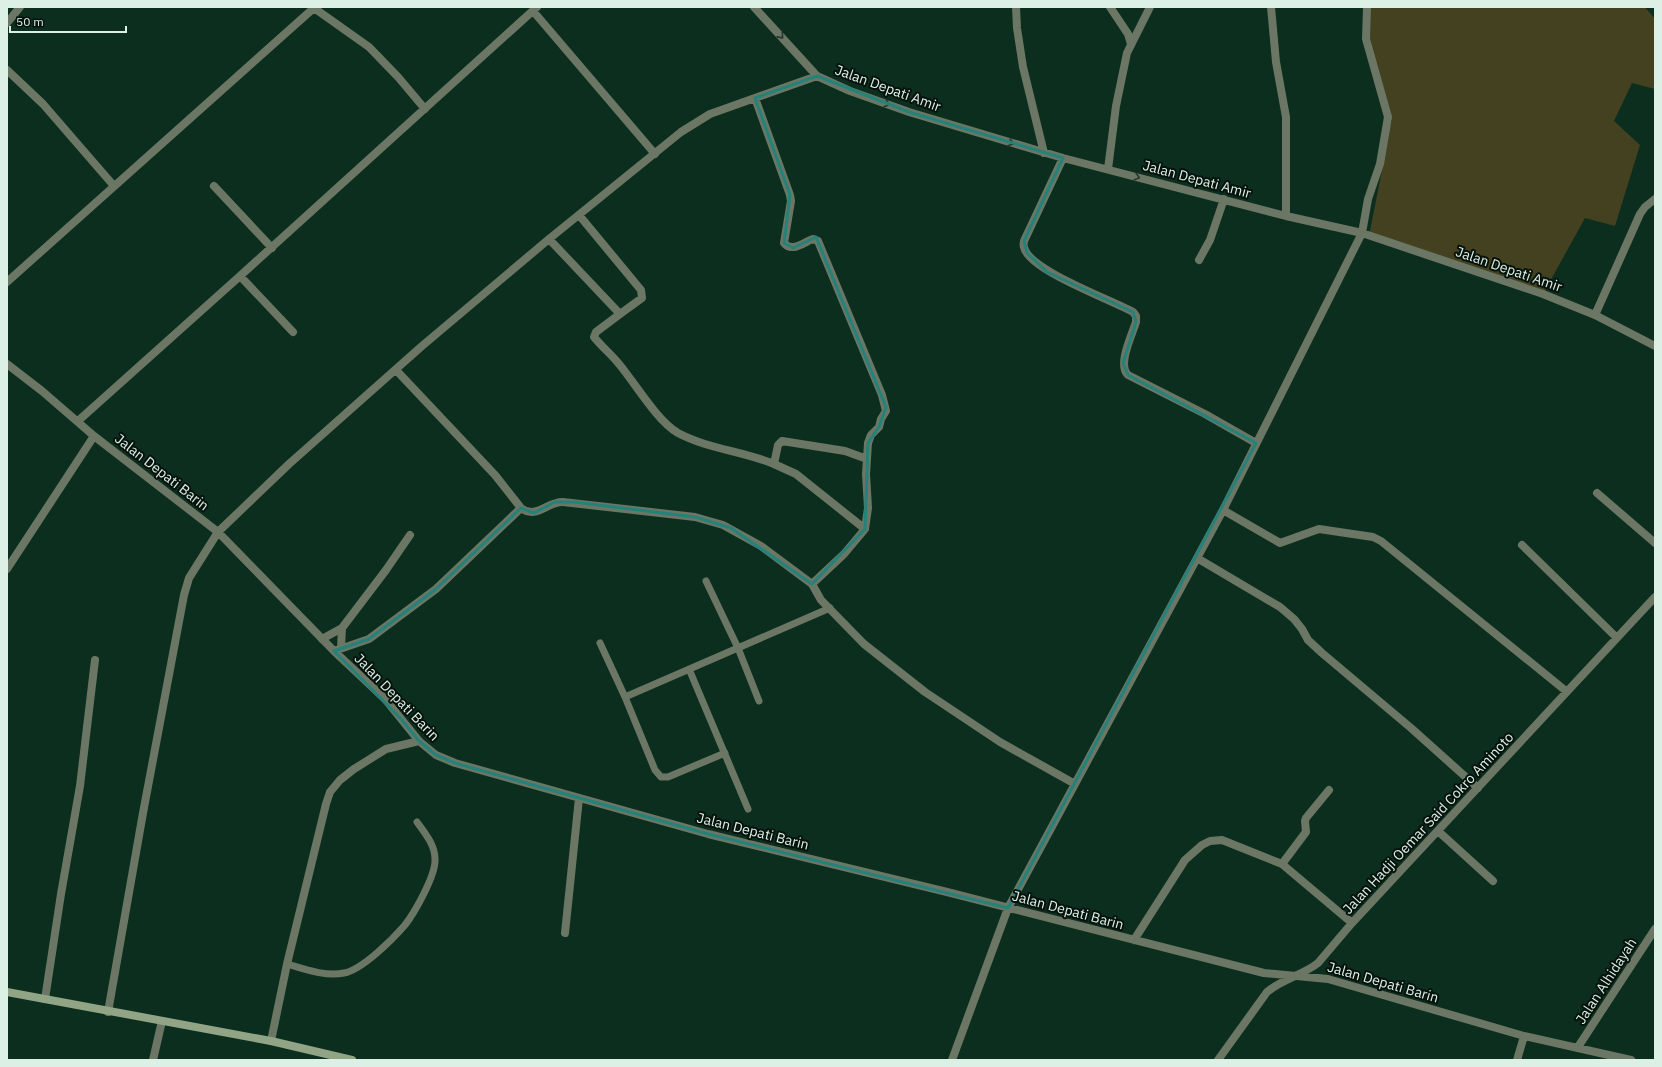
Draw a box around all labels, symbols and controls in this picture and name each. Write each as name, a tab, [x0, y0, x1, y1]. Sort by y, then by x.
scale bar	[10, 8, 126, 34]
text: 50 m	[16, 14, 44, 29]
one-way arrow	[776, 31, 783, 39]
street label: Jalan Depati Amir	[833, 60, 943, 116]
one-way arrow	[884, 100, 891, 108]
one-way arrow	[1008, 138, 1015, 147]
street label: Jalan Depati Amir	[1141, 156, 1253, 202]
one-way arrow	[1134, 172, 1140, 180]
street label: Jalan Depati Amir	[1453, 242, 1565, 296]
street label: Jalan Depati Barin	[111, 430, 213, 514]
street label: Jalan Depati Barin	[351, 649, 443, 745]
street label: Jalan Hadji Oemar Said Cokro Aminoto	[1339, 728, 1517, 918]
street label: Jalan Depati Barin	[695, 808, 811, 854]
street label: Jalan Depati Barin	[1010, 886, 1126, 934]
street label: Jalan Alhidayah	[1571, 935, 1641, 1027]
street label: Jalan Depati Barin	[1325, 958, 1441, 1006]

